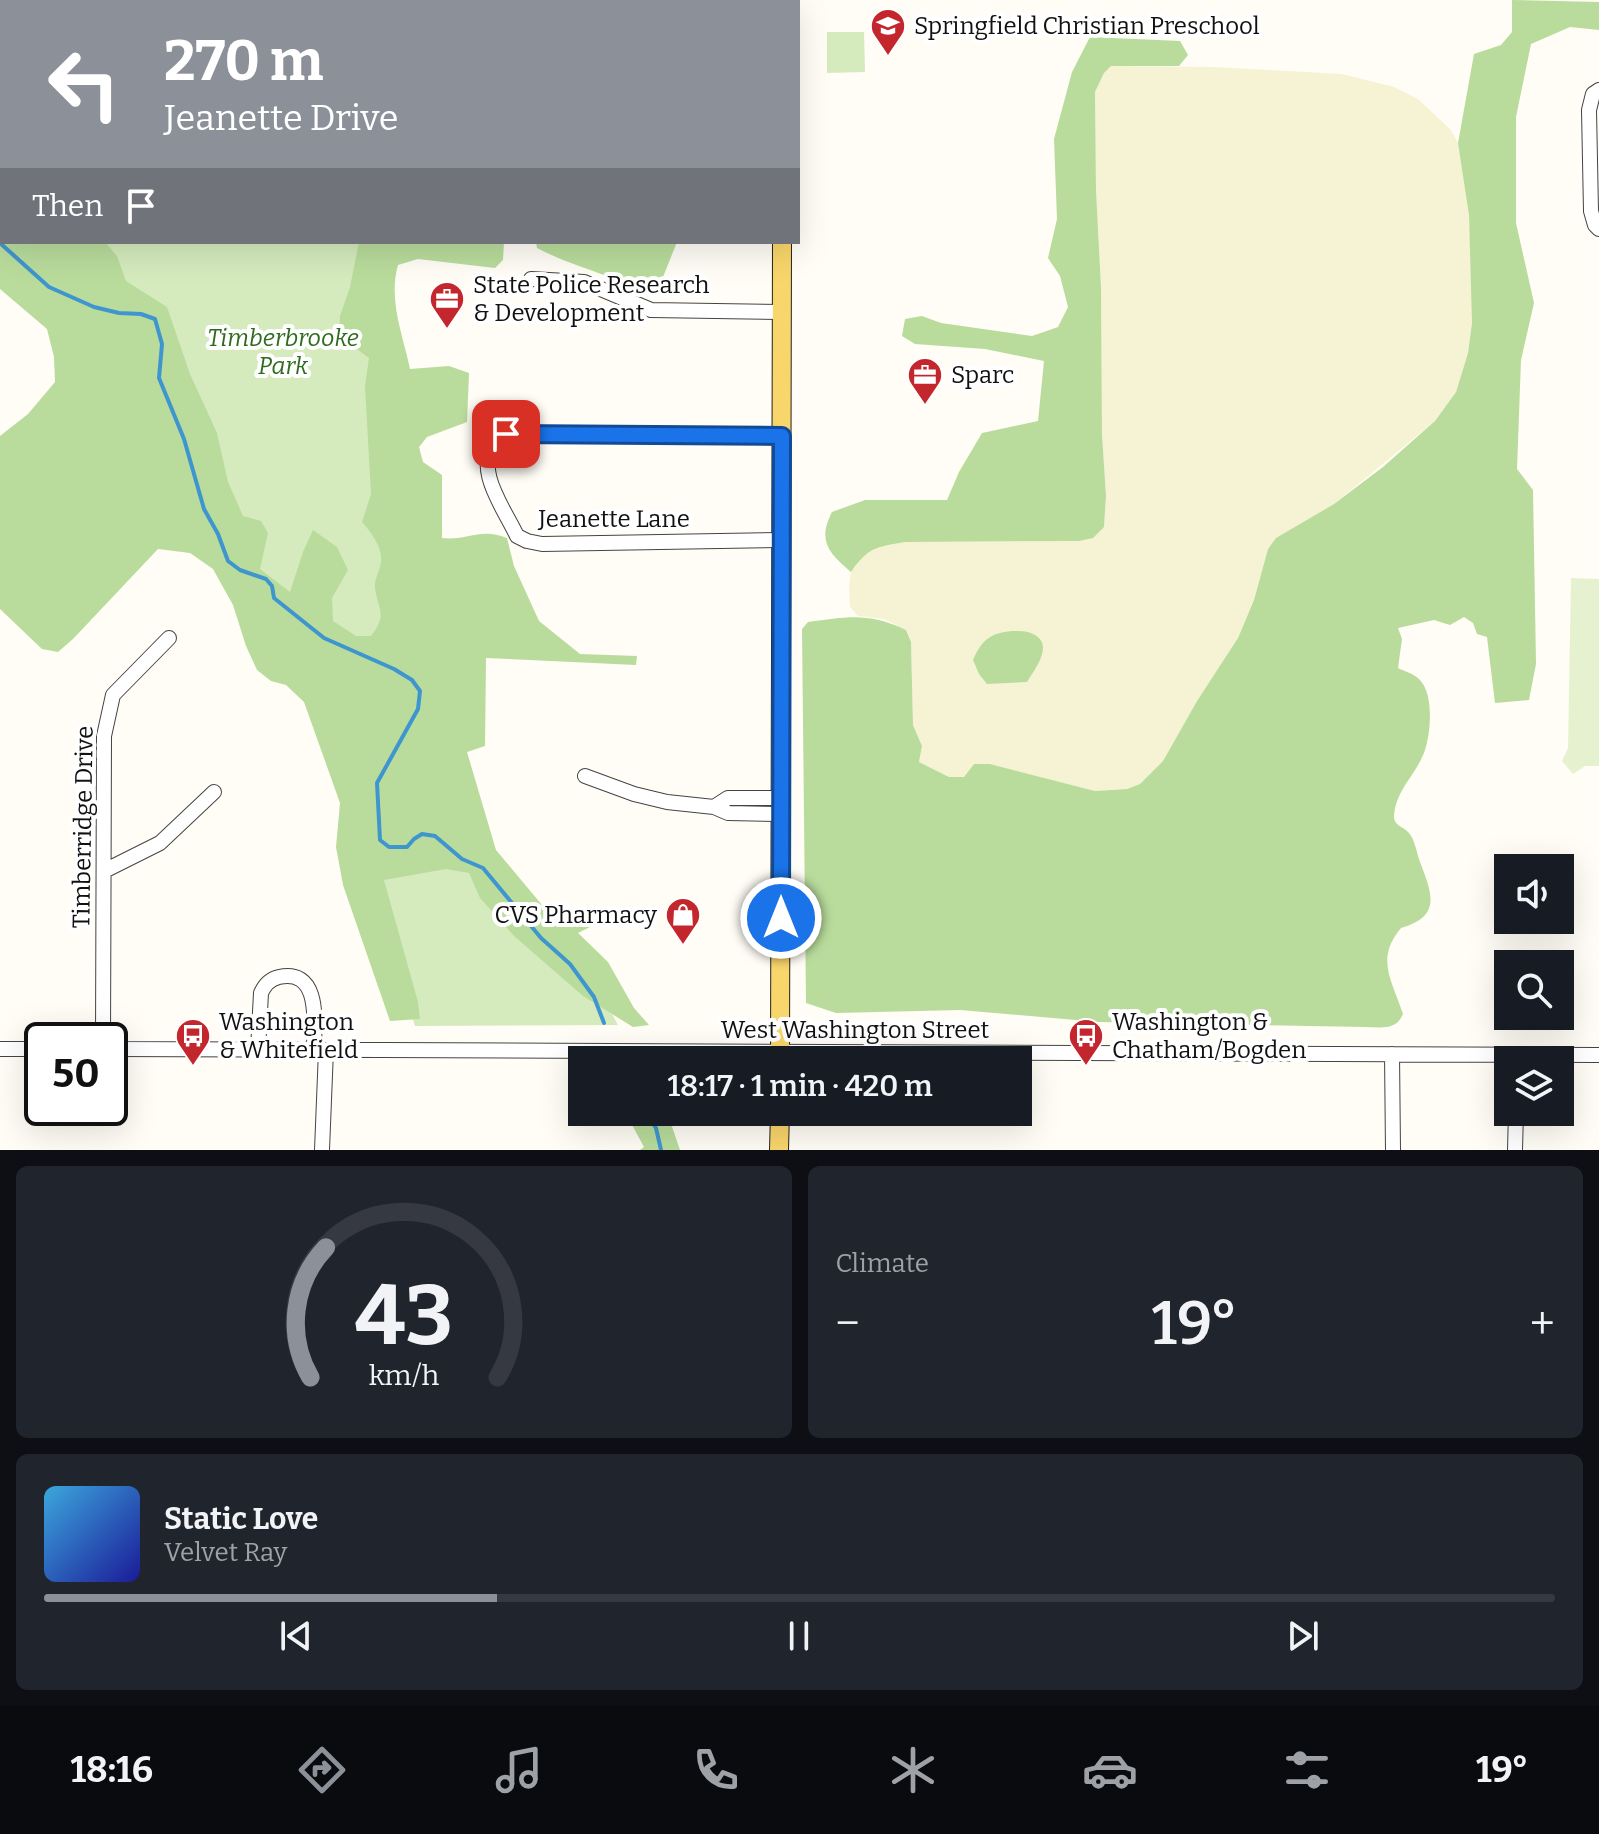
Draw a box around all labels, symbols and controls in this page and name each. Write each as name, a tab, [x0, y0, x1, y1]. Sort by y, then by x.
school or university icon: Springfield Christian Preschool	[869, 7, 907, 57]
place label: Springfield Christian Preschool	[914, 12, 1260, 40]
text: 270 m	[164, 28, 324, 95]
icon: left	[32, 32, 136, 136]
text: Jeanette Drive	[164, 96, 399, 140]
icon: arrive	[119, 184, 163, 228]
text: Then	[32, 188, 103, 224]
place label: State Police Research & Development	[473, 271, 710, 327]
office icon: State Police Research & Development	[428, 280, 466, 330]
park label: Timberbrooke Park	[207, 324, 359, 380]
office icon: Sparc	[906, 356, 944, 406]
place label: Sparc	[951, 361, 1014, 389]
pin	[472, 400, 540, 468]
icon: arrive	[484, 412, 528, 456]
street label: Jeanette Lane	[537, 505, 690, 533]
street label: Timberridge Drive	[67, 725, 99, 929]
map controls	[1494, 854, 1574, 1126]
button: sound	[1494, 854, 1574, 934]
position arrow	[739, 876, 823, 960]
shop icon: CVS Pharmacy	[664, 896, 702, 946]
place label: CVS Pharmacy	[495, 901, 657, 929]
button: search	[1494, 950, 1574, 1030]
place label: Washington & Whitefield	[219, 1008, 358, 1064]
place label: Washington & Chatham/Bogden	[1112, 1008, 1306, 1064]
street label: West Washington Street	[721, 1016, 990, 1044]
bus stop icon: Washington & Whitefield	[174, 1017, 212, 1067]
bus stop icon: Washington & Chatham/Bogden	[1067, 1017, 1105, 1067]
speed limit sign: 50	[24, 1022, 128, 1126]
button: layers	[1494, 1046, 1574, 1126]
text: 18:17 · 1 min · 420 m	[667, 1068, 933, 1104]
text: Climate	[836, 1248, 929, 1279]
text: 43	[354, 1266, 453, 1366]
text: 19°	[1152, 1288, 1238, 1360]
text: −	[836, 1297, 860, 1350]
text: +	[1530, 1297, 1555, 1350]
text: km/h	[368, 1358, 439, 1393]
text: Static Love	[164, 1501, 318, 1537]
text: Velvet Ray	[164, 1537, 287, 1568]
icon: previous	[274, 1614, 318, 1658]
icon: pause	[777, 1614, 821, 1658]
icon: next	[1281, 1614, 1325, 1658]
icon: directions	[294, 1742, 350, 1798]
icon: music	[491, 1742, 547, 1798]
icon: phone	[688, 1742, 744, 1798]
icon: climate	[885, 1742, 941, 1798]
icon: car	[1082, 1742, 1138, 1798]
icon: filters	[1279, 1742, 1335, 1798]
text: 18:16	[71, 1748, 153, 1792]
text: 19°	[1476, 1748, 1528, 1792]

